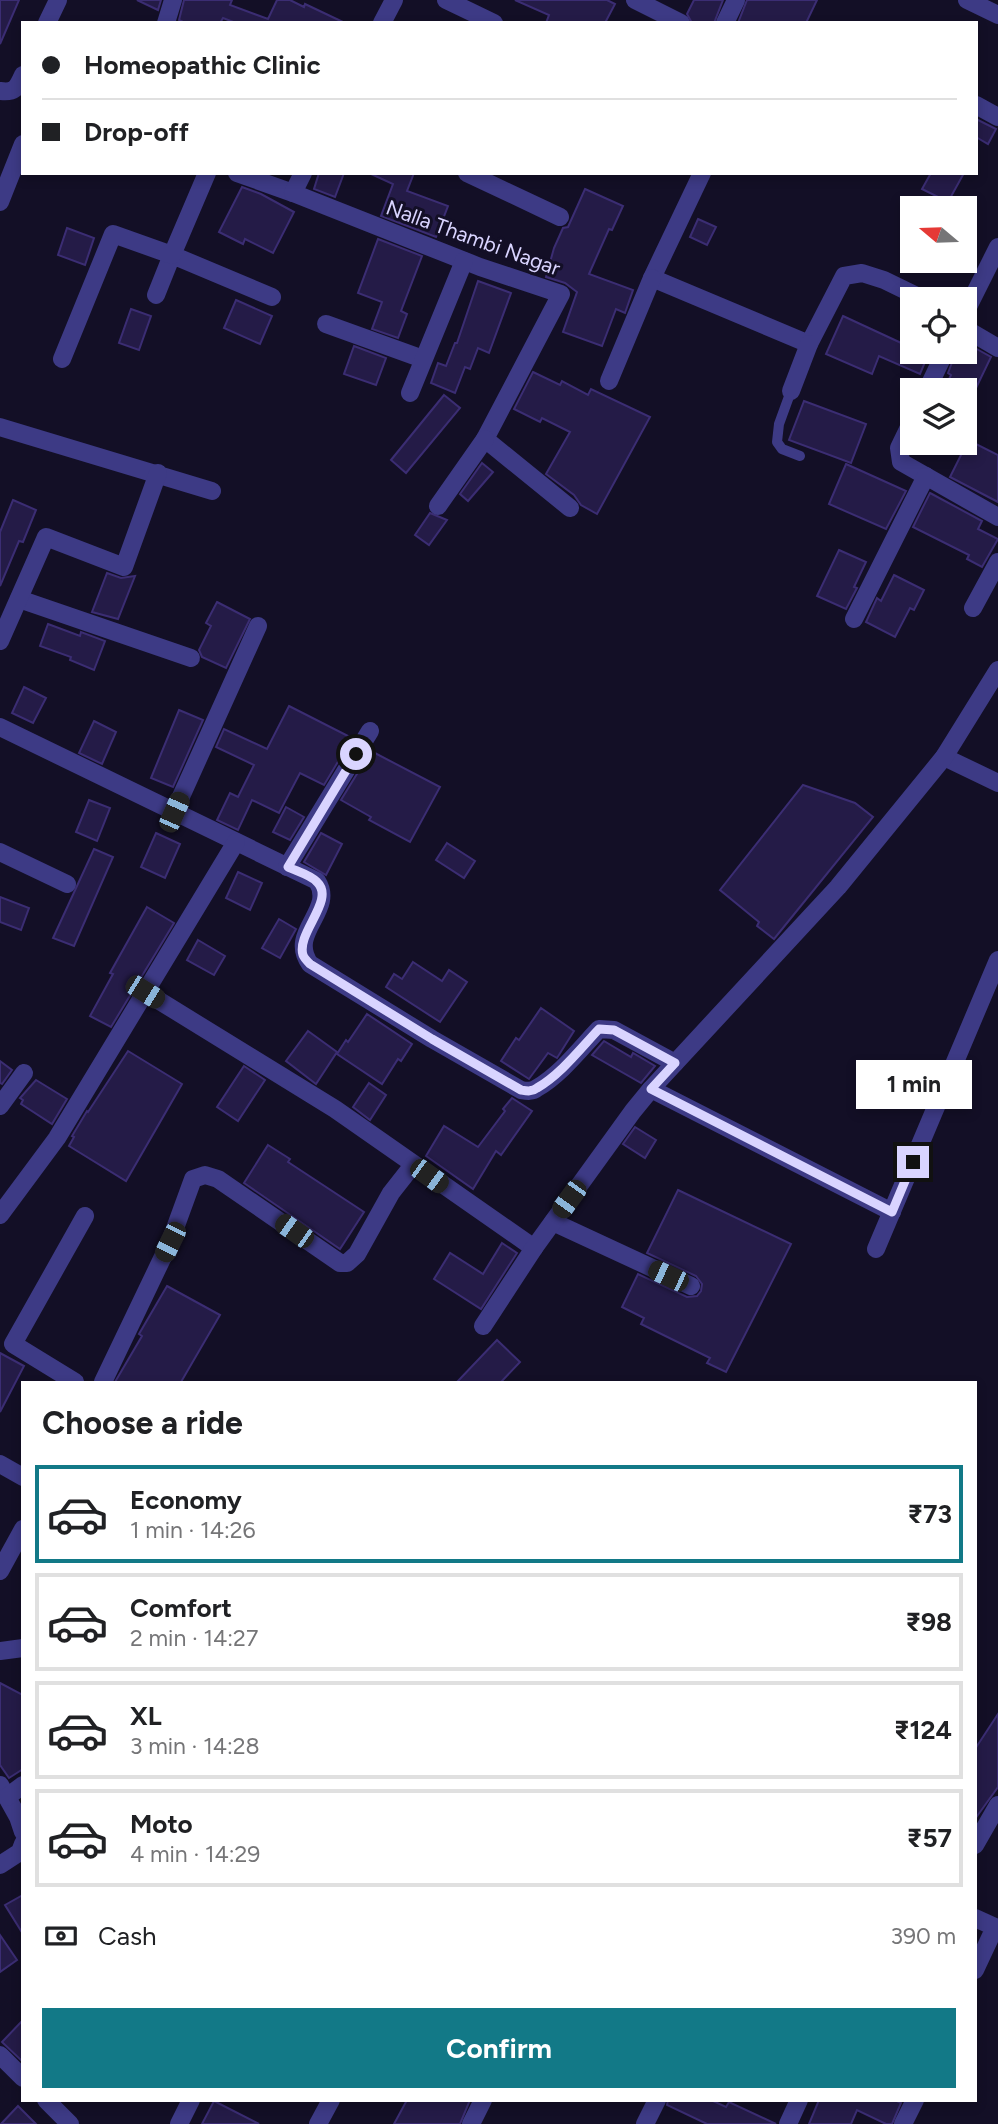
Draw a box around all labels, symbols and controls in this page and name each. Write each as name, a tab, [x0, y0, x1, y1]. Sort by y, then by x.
text: Homeopathic Clinic	[84, 49, 321, 81]
text: Drop-off	[84, 116, 189, 148]
street label: Nalla Thambi Nagar	[383, 194, 564, 281]
north arrow	[900, 196, 976, 273]
map controls	[900, 196, 977, 455]
button: locate	[900, 287, 977, 364]
button: layers	[900, 378, 977, 455]
route start	[340, 738, 372, 770]
car	[156, 789, 193, 835]
car	[122, 972, 169, 1012]
callout: 1 min	[855, 1060, 971, 1110]
text: 1 min	[887, 1070, 941, 1098]
route end	[897, 1146, 929, 1178]
car	[406, 1155, 453, 1197]
car	[549, 1176, 590, 1222]
car	[271, 1210, 318, 1252]
car	[152, 1219, 189, 1265]
car	[645, 1258, 692, 1294]
text: Choose a ride	[42, 1404, 243, 1442]
icon: car	[46, 1483, 109, 1546]
text: Economy	[130, 1484, 242, 1516]
text: ₹73	[907, 1498, 952, 1530]
text: 1 min · 14:26	[130, 1516, 256, 1544]
icon: car	[46, 1591, 109, 1654]
text: Comfort	[130, 1592, 232, 1624]
text: ₹98	[905, 1606, 952, 1638]
text: 2 min · 14:27	[130, 1624, 258, 1652]
icon: car	[46, 1699, 109, 1762]
text: XL	[130, 1700, 162, 1732]
text: ₹124	[894, 1714, 952, 1746]
text: 3 min · 14:28	[130, 1732, 260, 1760]
icon: car	[46, 1807, 109, 1870]
text: Moto	[130, 1808, 193, 1840]
text: ₹57	[907, 1822, 952, 1854]
text: 4 min · 14:29	[130, 1840, 260, 1868]
icon: cash	[42, 1917, 80, 1955]
text: Cash	[98, 1920, 157, 1952]
text: 390 m	[890, 1922, 956, 1950]
button: Confirm	[42, 2008, 956, 2088]

